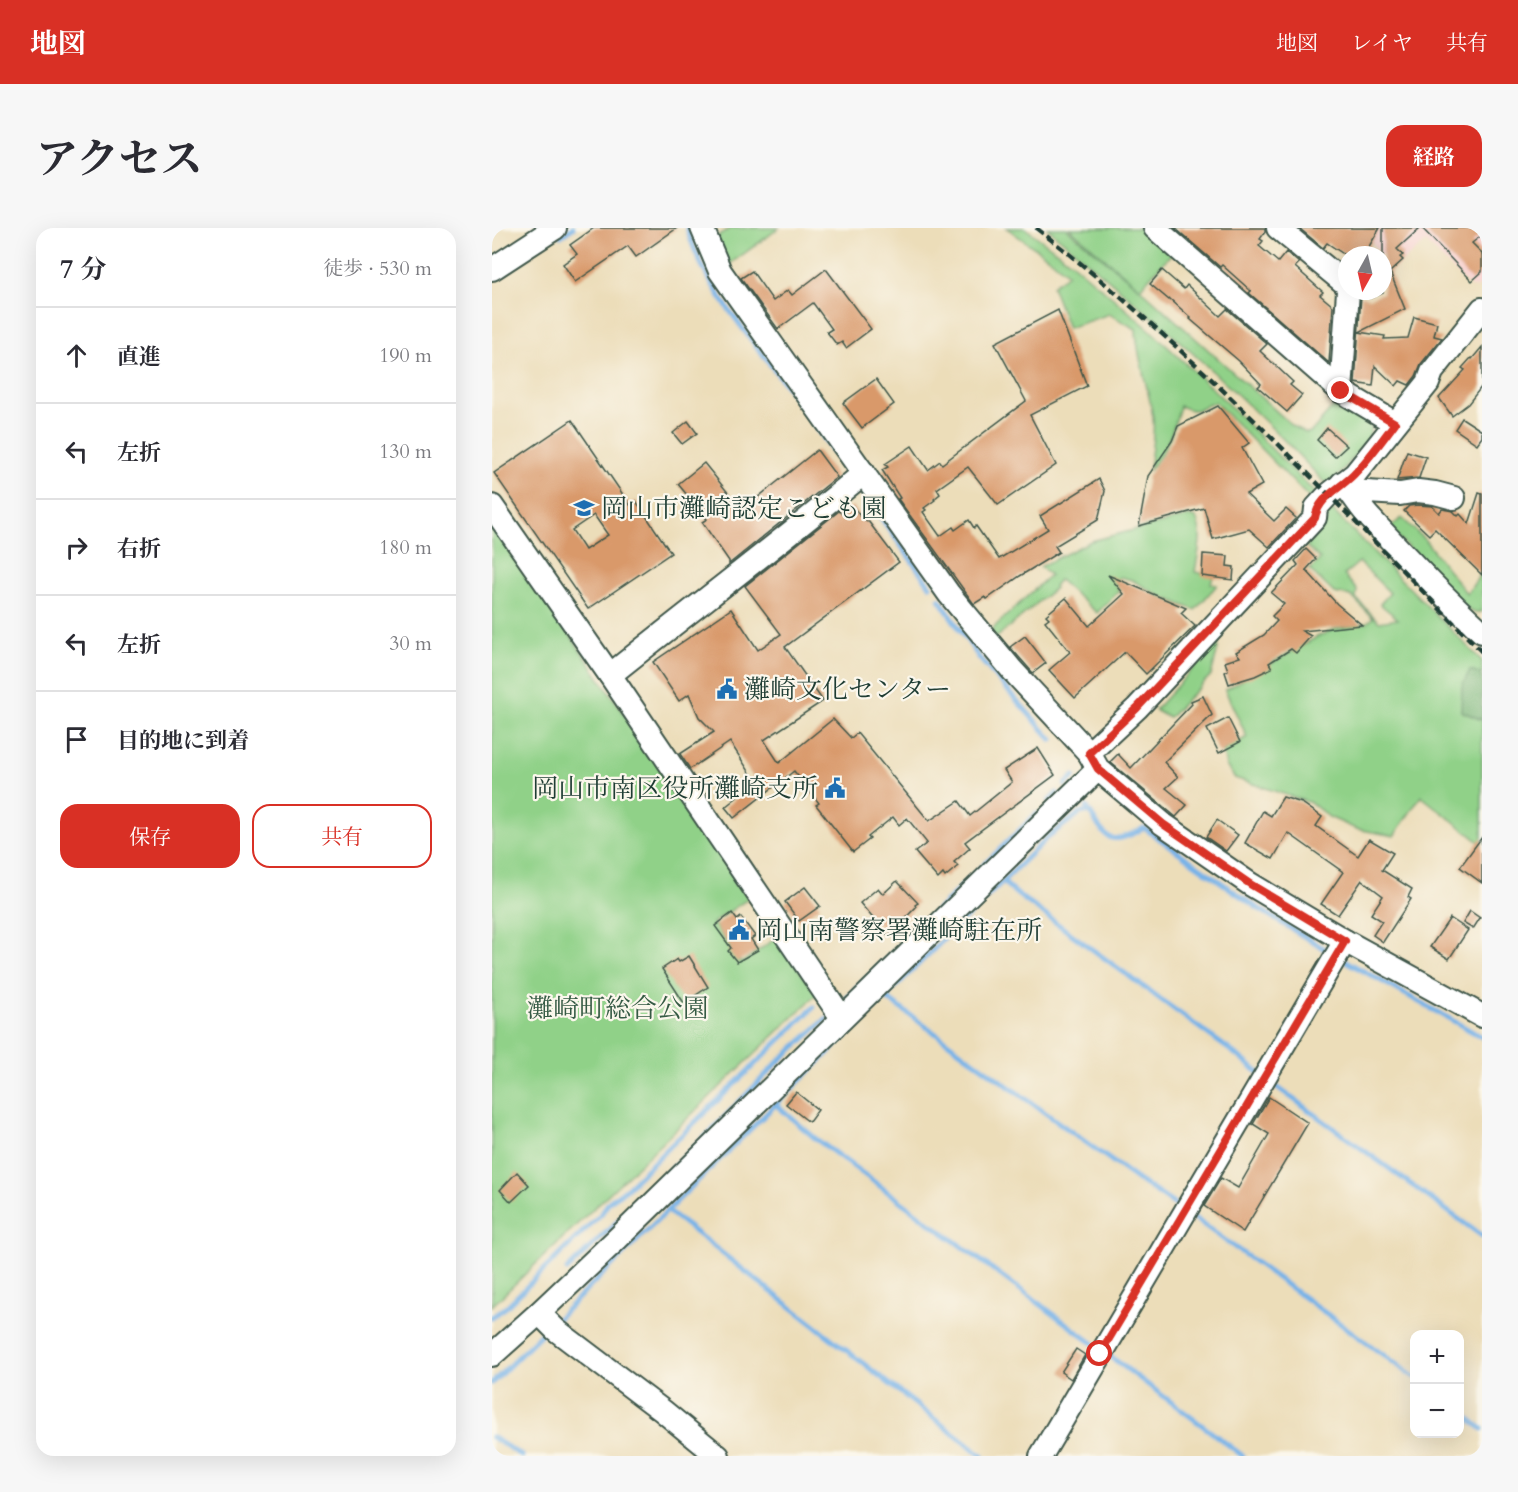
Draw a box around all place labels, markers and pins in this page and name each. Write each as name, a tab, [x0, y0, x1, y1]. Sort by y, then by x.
place label: 岡山市灘崎認定こども園	[601, 491, 887, 526]
school or university icon: 岡山市灘崎認定こども園	[572, 496, 596, 520]
place label: 灘崎文化センター	[744, 672, 951, 707]
public building icon: 灘崎文化センター	[715, 677, 739, 701]
place label: 岡山市南区役所灘崎支所	[532, 771, 818, 806]
public building icon: 岡山市南区役所灘崎支所	[823, 776, 847, 800]
place label: 岡山南警察署灘崎駐在所	[756, 913, 1042, 948]
public building icon: 岡山南警察署灘崎駐在所	[727, 918, 751, 942]

